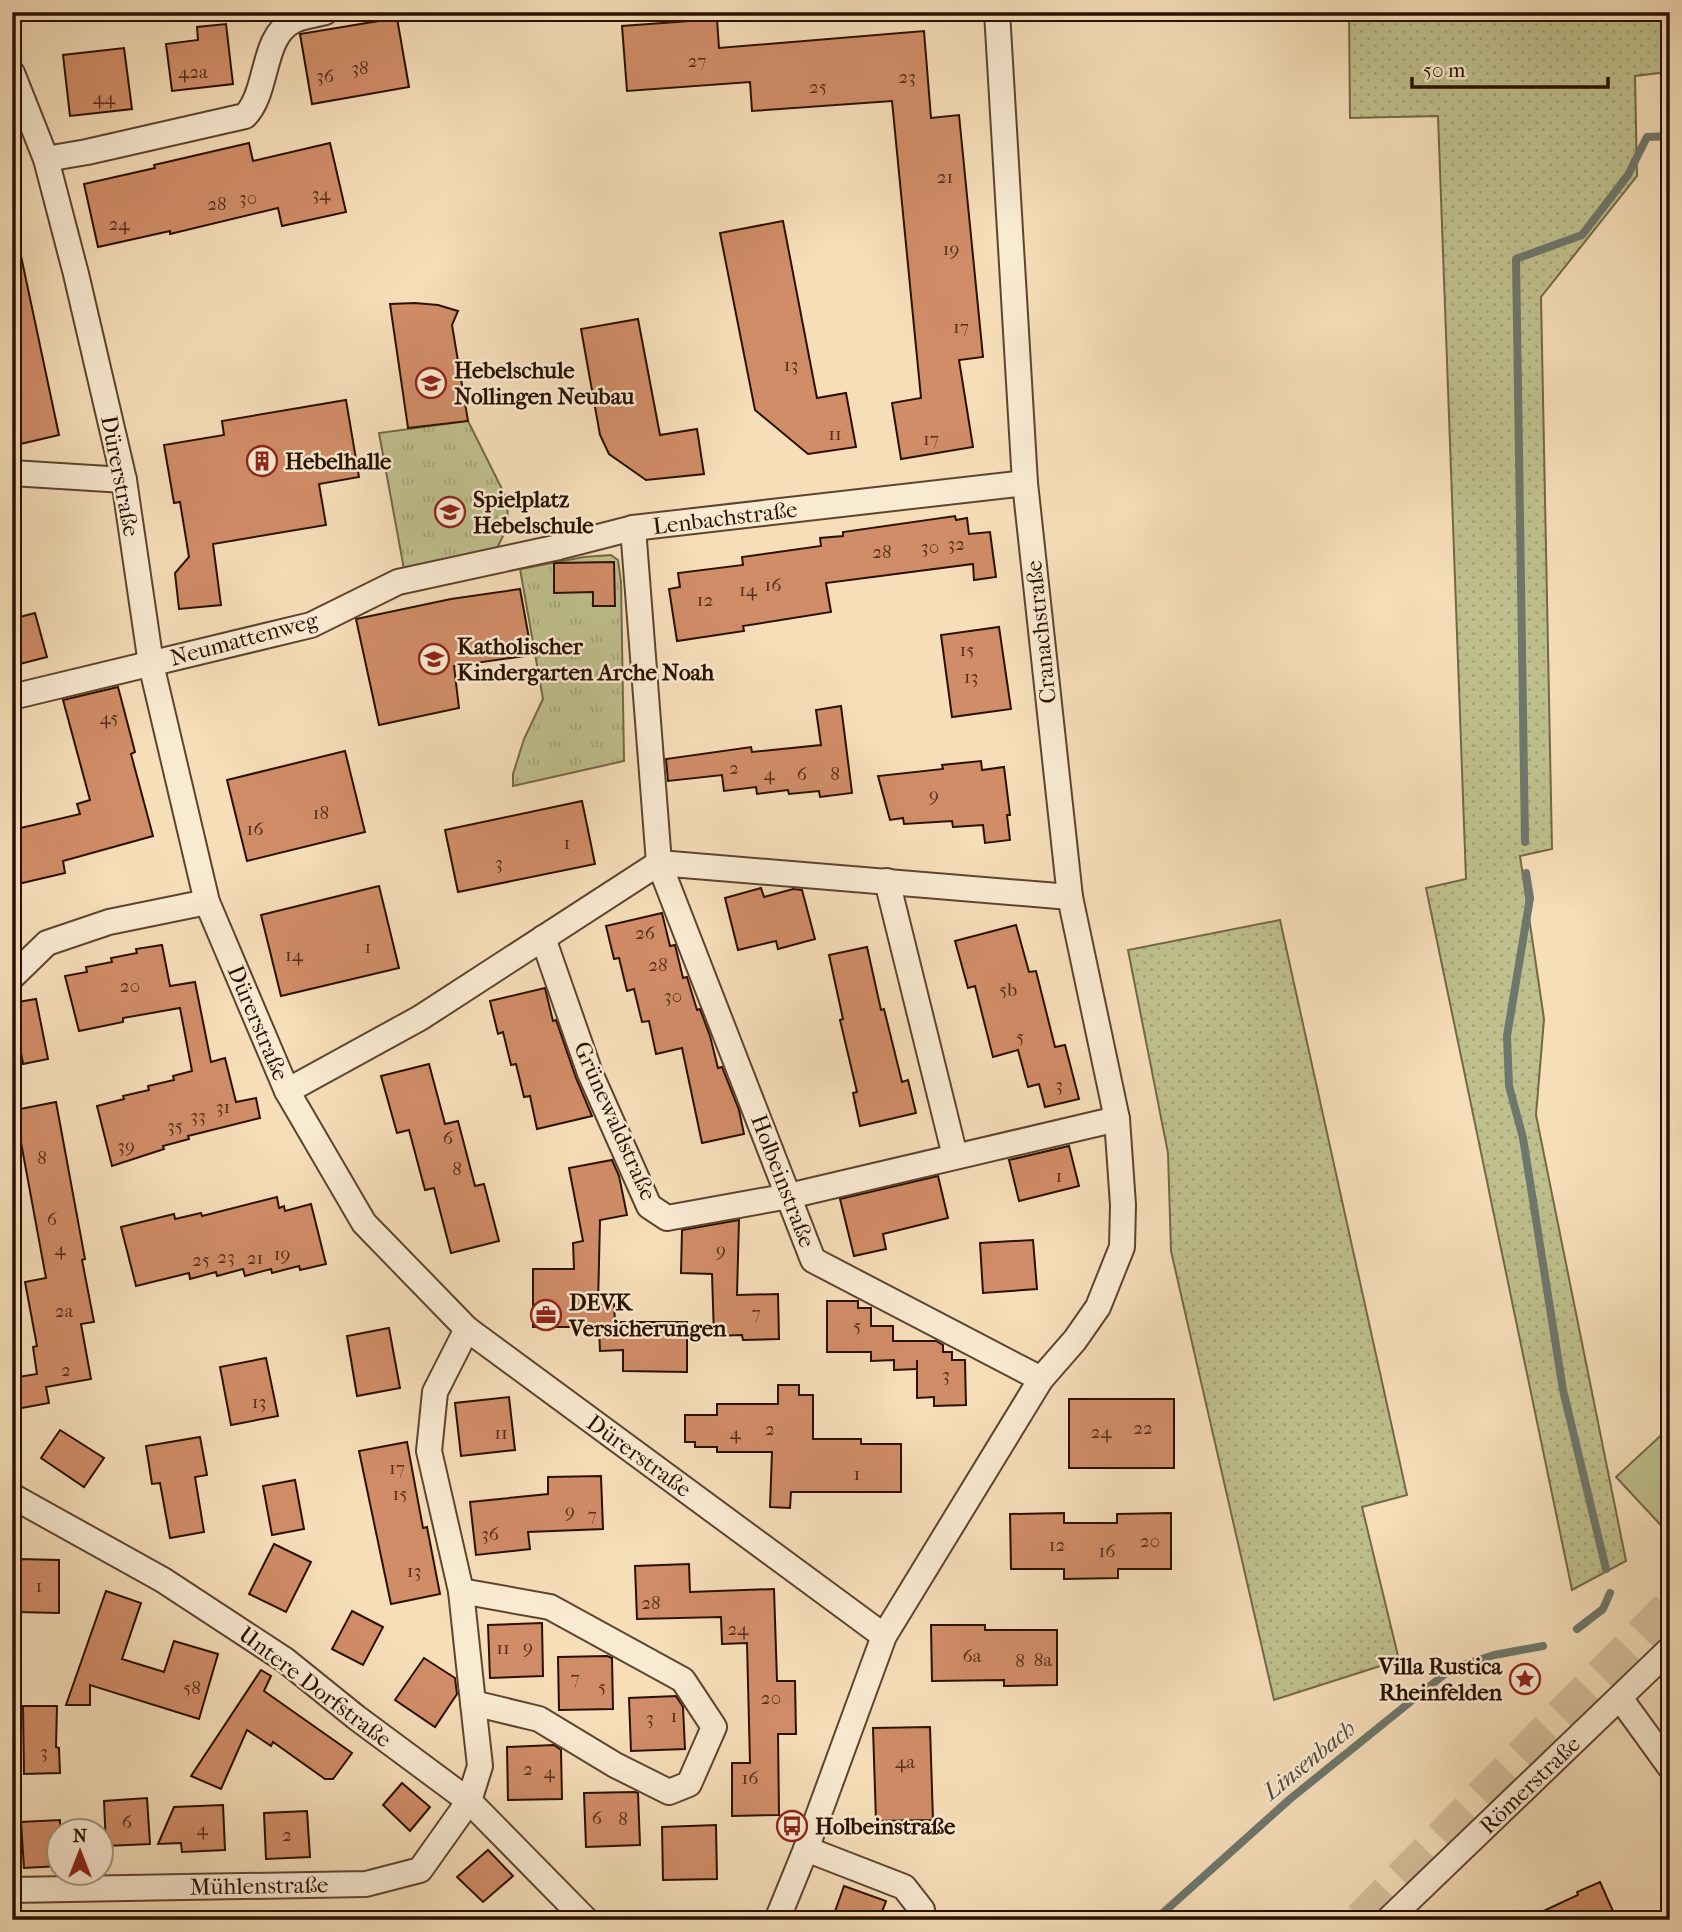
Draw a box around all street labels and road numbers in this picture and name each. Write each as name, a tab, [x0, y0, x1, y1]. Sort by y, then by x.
street label: Dürerstraße	[95, 413, 145, 539]
street label: Lenbachstraße	[651, 496, 799, 540]
street label: Cranachstraße	[1020, 559, 1062, 705]
street label: Neumattenweg	[167, 606, 322, 672]
street label: Dürerstraße	[222, 961, 294, 1085]
street label: Grünewaldstraße	[568, 1037, 662, 1205]
street label: Holbeinstraße	[745, 1111, 821, 1251]
street label: Dürerstraße	[582, 1409, 696, 1503]
street label: Untere Dorfstraße	[233, 1621, 397, 1753]
street label: Römerstraße	[1474, 1730, 1586, 1840]
street label: Mühlenstraße	[189, 1871, 329, 1901]

